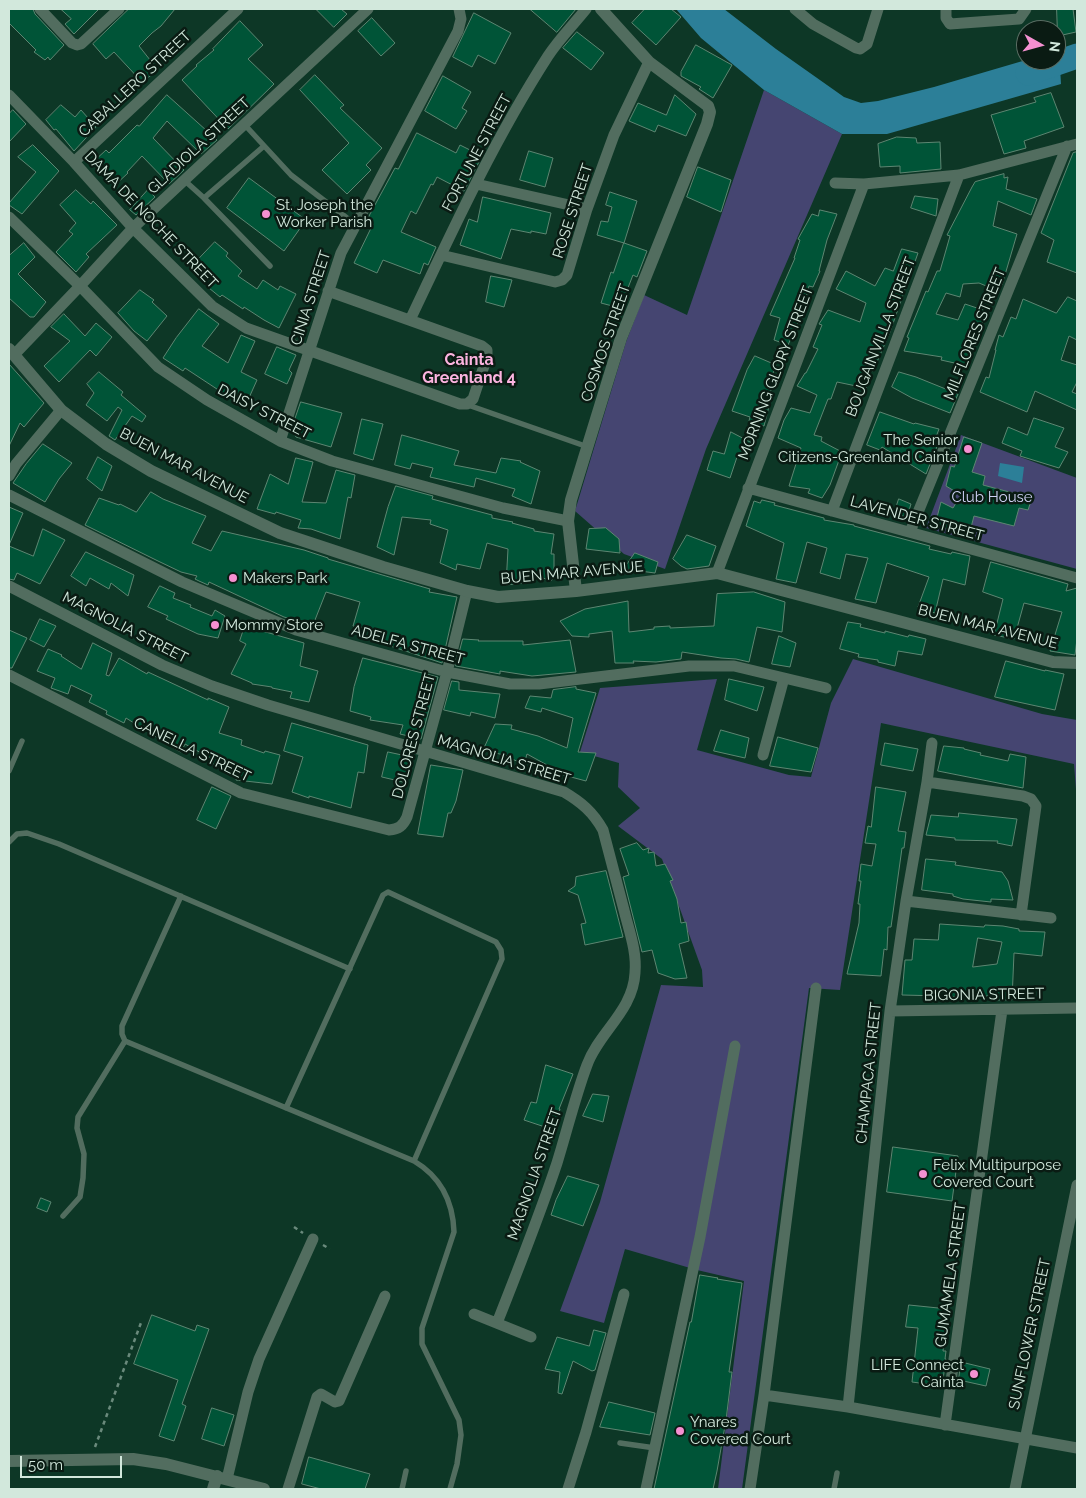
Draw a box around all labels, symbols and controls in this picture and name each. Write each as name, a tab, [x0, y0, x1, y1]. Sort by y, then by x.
north arrow	[1016, 20, 1066, 70]
street label: CABALLERO STREET	[75, 27, 195, 141]
text: N	[1046, 40, 1063, 53]
street label: FORTUNE STREET	[439, 91, 515, 215]
street label: GLADIOLA STREET	[144, 94, 254, 198]
street label: DAMA DE NOCHE STREET	[81, 148, 221, 292]
street label: ROSE STREET	[549, 161, 597, 261]
place label: St. Joseph the Worker Parish	[276, 196, 373, 231]
marker: St. Joseph the Worker Parish	[260, 208, 272, 220]
street label: CINIA STREET	[287, 248, 335, 348]
street label: BOUGAINVILLA STREET	[842, 255, 920, 419]
street label: MILFLORES STREET	[940, 265, 1010, 403]
street label: COSMOS STREET	[577, 282, 635, 404]
street label: MORNING GLORY STREET	[735, 284, 817, 462]
district label: Cainta Greenland 4	[422, 350, 516, 388]
street label: DAISY STREET	[214, 381, 314, 443]
street label: BUEN MAR AVENUE	[116, 424, 252, 508]
place label: The Senior Citizens-Greenland Cainta	[778, 431, 958, 466]
marker: The Senior Citizens-Greenland Cainta	[962, 443, 974, 455]
park label: Club House	[951, 488, 1033, 506]
street label: LAVENDER STREET	[848, 492, 986, 546]
street label: BUEN MAR AVENUE	[500, 558, 644, 588]
place label: Makers Park	[243, 569, 328, 587]
marker: Makers Park	[227, 572, 239, 584]
street label: MAGNOLIA STREET	[59, 589, 191, 667]
street label: BUEN MAR AVENUE	[916, 601, 1060, 653]
place label: Mommy Store	[225, 616, 323, 634]
marker: Mommy Store	[209, 619, 221, 631]
street label: ADELFA STREET	[350, 621, 466, 669]
street label: DOLORES STREET	[389, 671, 439, 801]
street label: CANELLA STREET	[131, 714, 253, 786]
street label: MAGNOLIA STREET	[435, 731, 573, 789]
street label: BIGONIA STREET	[924, 985, 1044, 1005]
street label: CHAMPACA STREET	[853, 1001, 885, 1145]
street label: MAGNOLIA STREET	[504, 1106, 566, 1242]
place label: Felix Multipurpose Covered Court	[933, 1156, 1061, 1191]
marker: Felix Multipurpose Covered Court	[917, 1168, 929, 1180]
street label: GUMAMELA STREET	[932, 1202, 970, 1348]
street label: SUNFLOWER STREET	[1005, 1257, 1055, 1411]
place label: LIFE Connect Cainta	[871, 1356, 964, 1391]
marker: LIFE Connect Cainta	[968, 1368, 980, 1380]
place label: Ynares Covered Court	[690, 1413, 791, 1448]
marker: Ynares Covered Court	[674, 1425, 686, 1437]
scale bar	[22, 1446, 125, 1478]
text: 50 m	[28, 1456, 63, 1474]

